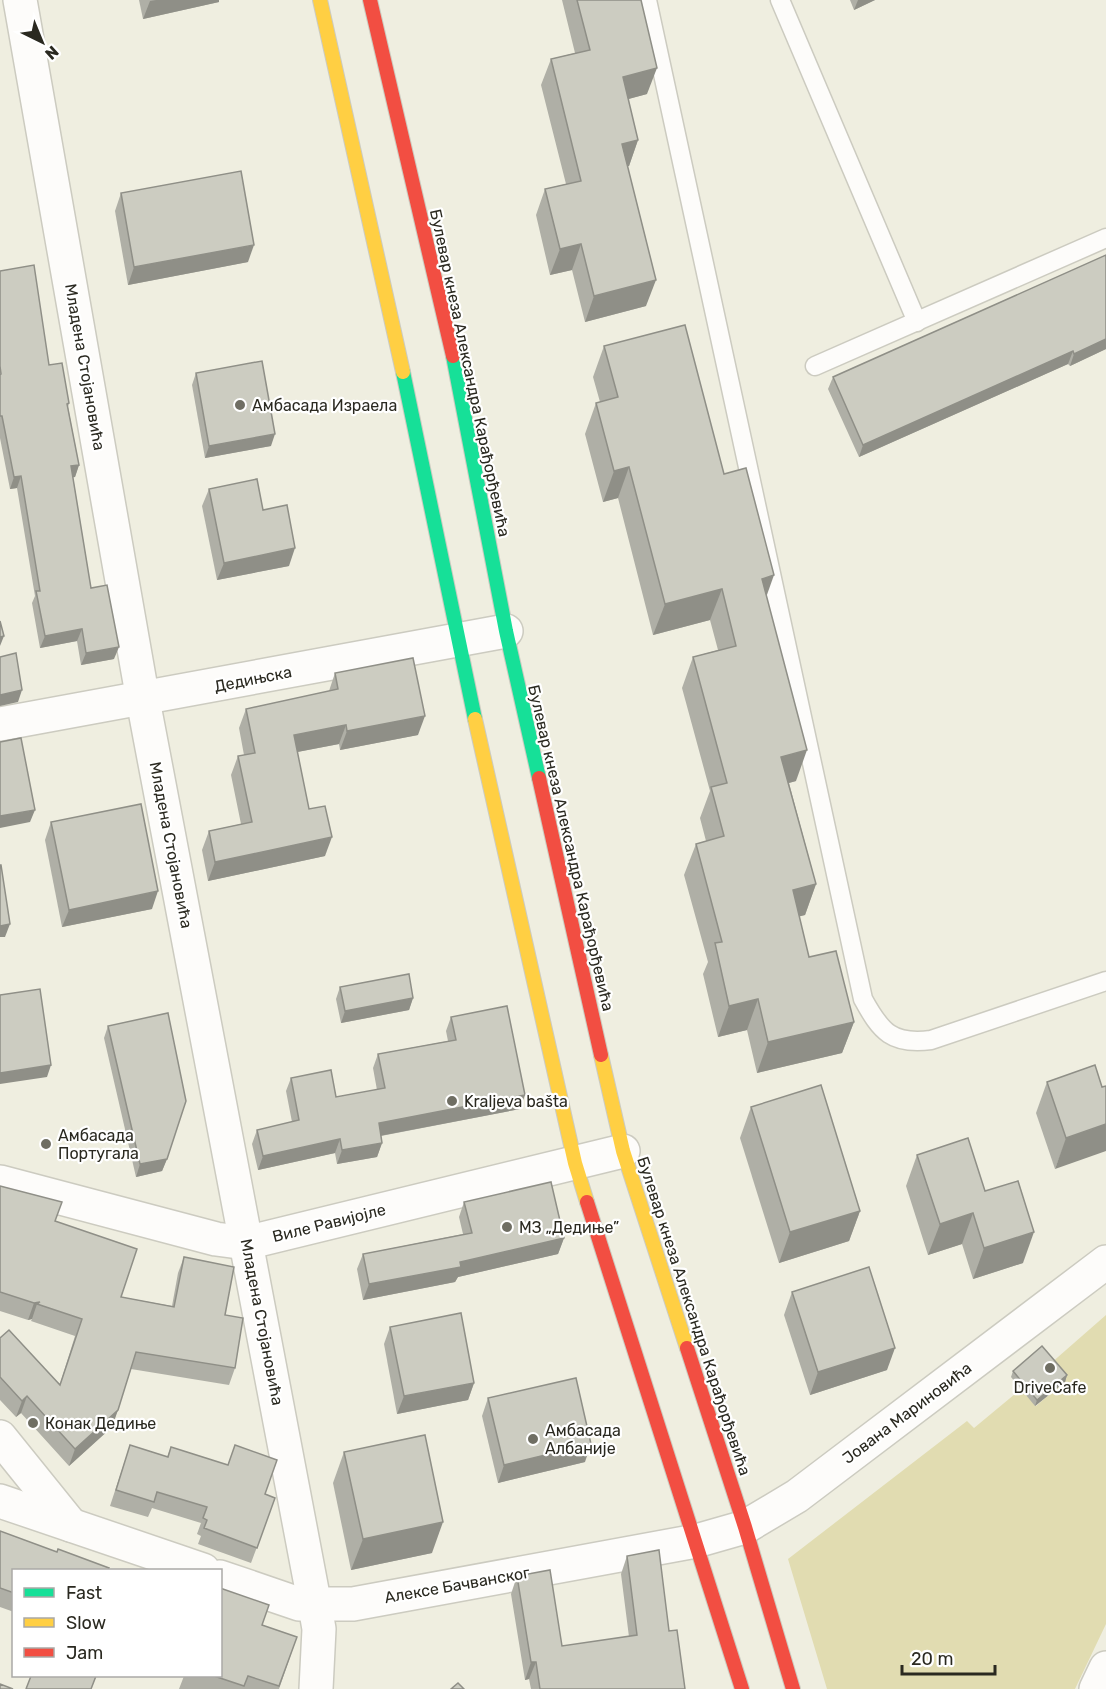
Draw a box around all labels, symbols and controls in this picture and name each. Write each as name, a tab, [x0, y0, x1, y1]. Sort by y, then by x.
north arrow	[12, 12, 72, 72]
text: N	[41, 42, 63, 63]
street label: Булевар кнеза Александра Карађорђевића	[426, 208, 514, 538]
street label: Младена Стојановића	[61, 282, 109, 452]
place label: Амбасада Израела	[252, 396, 397, 415]
marker: Амбасада Израела	[233, 398, 247, 412]
street label: Дедињска	[213, 662, 293, 696]
street label: Булевар кнеза Александра Карађорђевића	[524, 683, 618, 1013]
street label: Младена Стојановића	[146, 760, 196, 930]
place label: Kraljeva bašta	[464, 1092, 568, 1111]
marker: Kraljeva bašta	[445, 1094, 459, 1108]
place label: Амбасада Португала	[58, 1126, 139, 1163]
marker: Амбасада Португала	[39, 1137, 53, 1151]
street label: Булевар кнеза Александра Карађорђевића	[633, 1154, 755, 1478]
street label: Виле Равијојле	[270, 1200, 388, 1246]
place label: МЗ „Дедиње”	[519, 1218, 619, 1237]
marker: МЗ „Дедиње”	[500, 1220, 514, 1234]
street label: Младена Стојановића	[237, 1237, 287, 1407]
street label: Јована Мариновића	[839, 1358, 975, 1468]
marker: DriveCafe	[1043, 1361, 1057, 1375]
place label: DriveCafe	[1014, 1378, 1086, 1397]
place label: Конак Дедиње	[45, 1414, 156, 1433]
marker: Конак Дедиње	[26, 1416, 40, 1430]
place label: Амбасада Албаније	[545, 1421, 621, 1458]
marker: Амбасада Албаније	[526, 1432, 540, 1446]
street label: Алексе Бачванског	[383, 1563, 531, 1607]
legend	[12, 1569, 222, 1677]
text: Fast	[66, 1582, 102, 1604]
text: Slow	[66, 1612, 106, 1634]
scale bar	[902, 1638, 995, 1676]
text: Jam	[66, 1642, 103, 1664]
text: 20 m	[911, 1648, 953, 1670]

